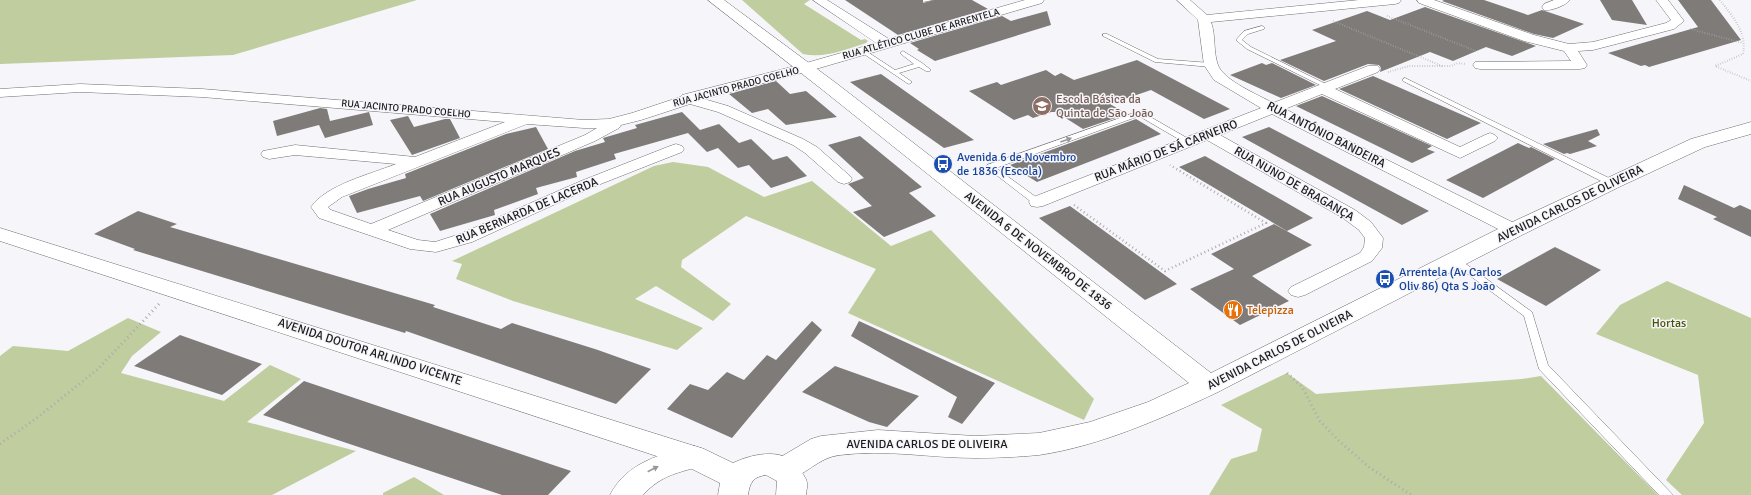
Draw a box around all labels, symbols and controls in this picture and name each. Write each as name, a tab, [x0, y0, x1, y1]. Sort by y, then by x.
street label: RUA ATLÉTICO CLUBE DE ARRENTELA	[841, 5, 1001, 62]
street label: RUA JACINTO PRADO COELHO	[672, 64, 801, 110]
place label: Escola Básica da Quinta de São João	[1056, 92, 1154, 121]
school or university icon: Escola Básica da Quinta de São João	[1031, 95, 1053, 117]
street label: RUA JACINTO PRADO COELHO	[341, 97, 472, 121]
street label: RUA ANTÓNIO BANDEIRA	[1264, 98, 1389, 172]
street label: RUA MÁRIO DE SÁ CARNEIRO	[1092, 117, 1240, 185]
one-way arrow	[1061, 136, 1073, 142]
street label: RUA NUNO DE BRAGANÇA	[1231, 143, 1357, 225]
street label: RUA AUGUSTO MARQUES	[436, 144, 563, 210]
place label: Avenida 6 de Novembro de 1836 (Escola)	[957, 150, 1076, 179]
bus stop icon: Avenida 6 de Novembro de 1836 (Escola)	[932, 153, 954, 175]
street label: AVENIDA CARLOS DE OLIVEIRA	[1494, 162, 1646, 246]
street label: RUA BERNARDA DE LACERDA	[454, 174, 601, 248]
street label: AVENIDA 6 DE NOVEMBRO DE 1836	[961, 189, 1115, 313]
place label: Arrentela (Av Carlos Oliv 86) Qta S João	[1399, 265, 1502, 294]
bus stop icon: Arrentela (Av Carlos Oliv 86) Qta S João	[1374, 268, 1396, 290]
restaurant icon: Telepizza	[1222, 299, 1244, 321]
place label: Telepizza	[1247, 303, 1294, 318]
street label: AVENIDA CARLOS DE OLIVEIRA	[1205, 306, 1356, 393]
street label: AVENIDA DOUTOR ARLINDO VICENTE	[276, 315, 464, 389]
park label: Hortas	[1652, 316, 1686, 331]
street label: AVENIDA CARLOS DE OLIVEIRA	[846, 437, 1008, 452]
one-way arrow	[648, 466, 659, 472]

